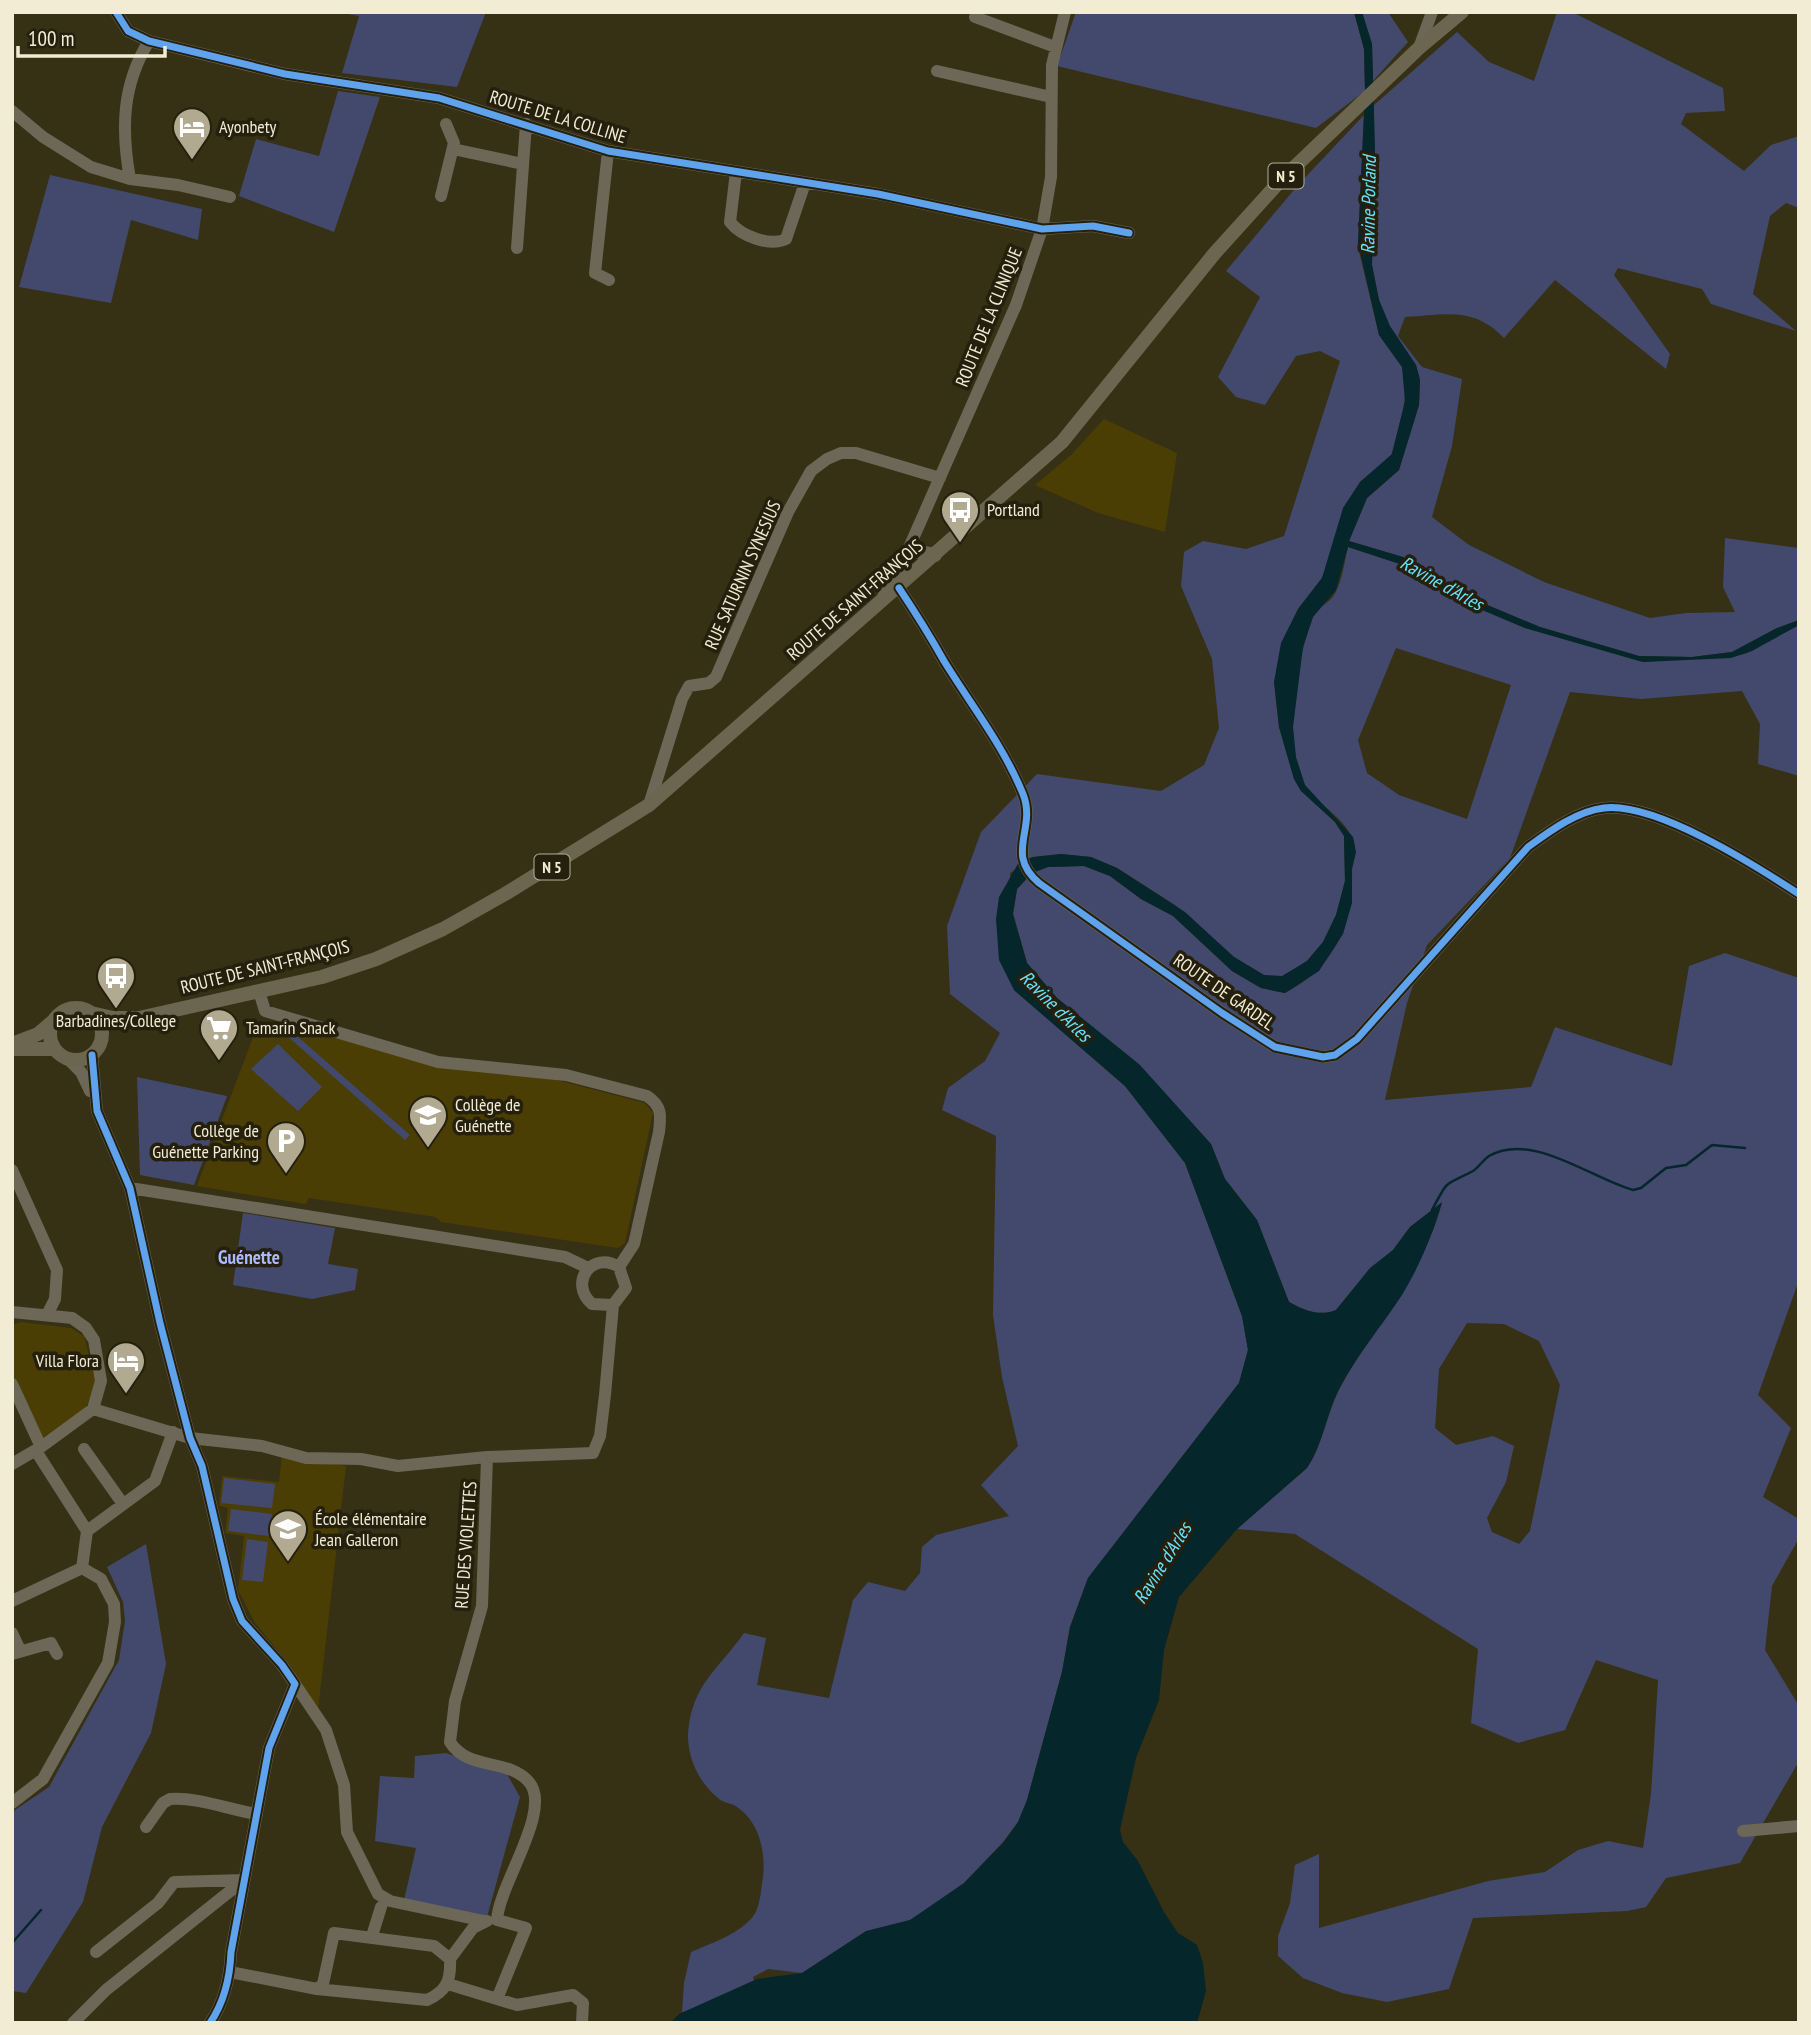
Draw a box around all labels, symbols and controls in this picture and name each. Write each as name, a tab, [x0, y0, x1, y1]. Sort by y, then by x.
scale bar	[18, 14, 164, 58]
text: 100 m	[28, 25, 74, 52]
street label: ROUTE DE LA COLLINE	[487, 85, 629, 148]
hotel icon: Ayonbety	[171, 106, 213, 161]
place label: Ayonbety	[219, 115, 276, 138]
water label: Ravine Porland	[1355, 153, 1381, 254]
road number: N 5	[1268, 164, 1304, 188]
street label: ROUTE DE LA CLINIQUE	[950, 244, 1027, 390]
bus stop icon: Portland	[939, 489, 981, 544]
street label: RUE SATURNIN SYNESIUS	[699, 497, 786, 653]
place label: Portland	[987, 498, 1040, 521]
street label: ROUTE DE SAINT-FRANÇOIS	[782, 534, 928, 665]
water label: Ravine d'Arles	[1396, 550, 1489, 616]
road number: N 5	[534, 854, 570, 880]
street label: ROUTE DE SAINT-FRANÇOIS	[178, 934, 352, 999]
street label: ROUTE DE GARDEL	[1169, 948, 1280, 1035]
bus stop icon: Barbadines/College	[95, 955, 137, 1010]
water label: Ravine d'Arles	[1015, 965, 1098, 1048]
supermarket icon: Tamarin Snack	[198, 1007, 240, 1062]
place label: Barbadines/College	[56, 1009, 176, 1032]
place label: Tamarin Snack	[246, 1016, 335, 1039]
place label: Collège de Guénette	[455, 1093, 520, 1137]
school or university icon: Collège de Guénette	[407, 1094, 449, 1149]
place label: Collège de Guénette Parking	[152, 1119, 259, 1163]
parking icon: Collège de Guénette Parking	[265, 1120, 307, 1175]
district label: Guénette	[218, 1245, 280, 1269]
hotel icon: Villa Flora	[105, 1340, 147, 1395]
place label: Villa Flora	[35, 1349, 99, 1372]
street label: RUE DES VIOLETTES	[450, 1480, 481, 1609]
place label: École élémentaire Jean Galleron	[314, 1507, 427, 1551]
school or university icon: École élémentaire Jean Galleron	[267, 1508, 309, 1563]
water label: Ravine d'Arles	[1128, 1517, 1197, 1608]

